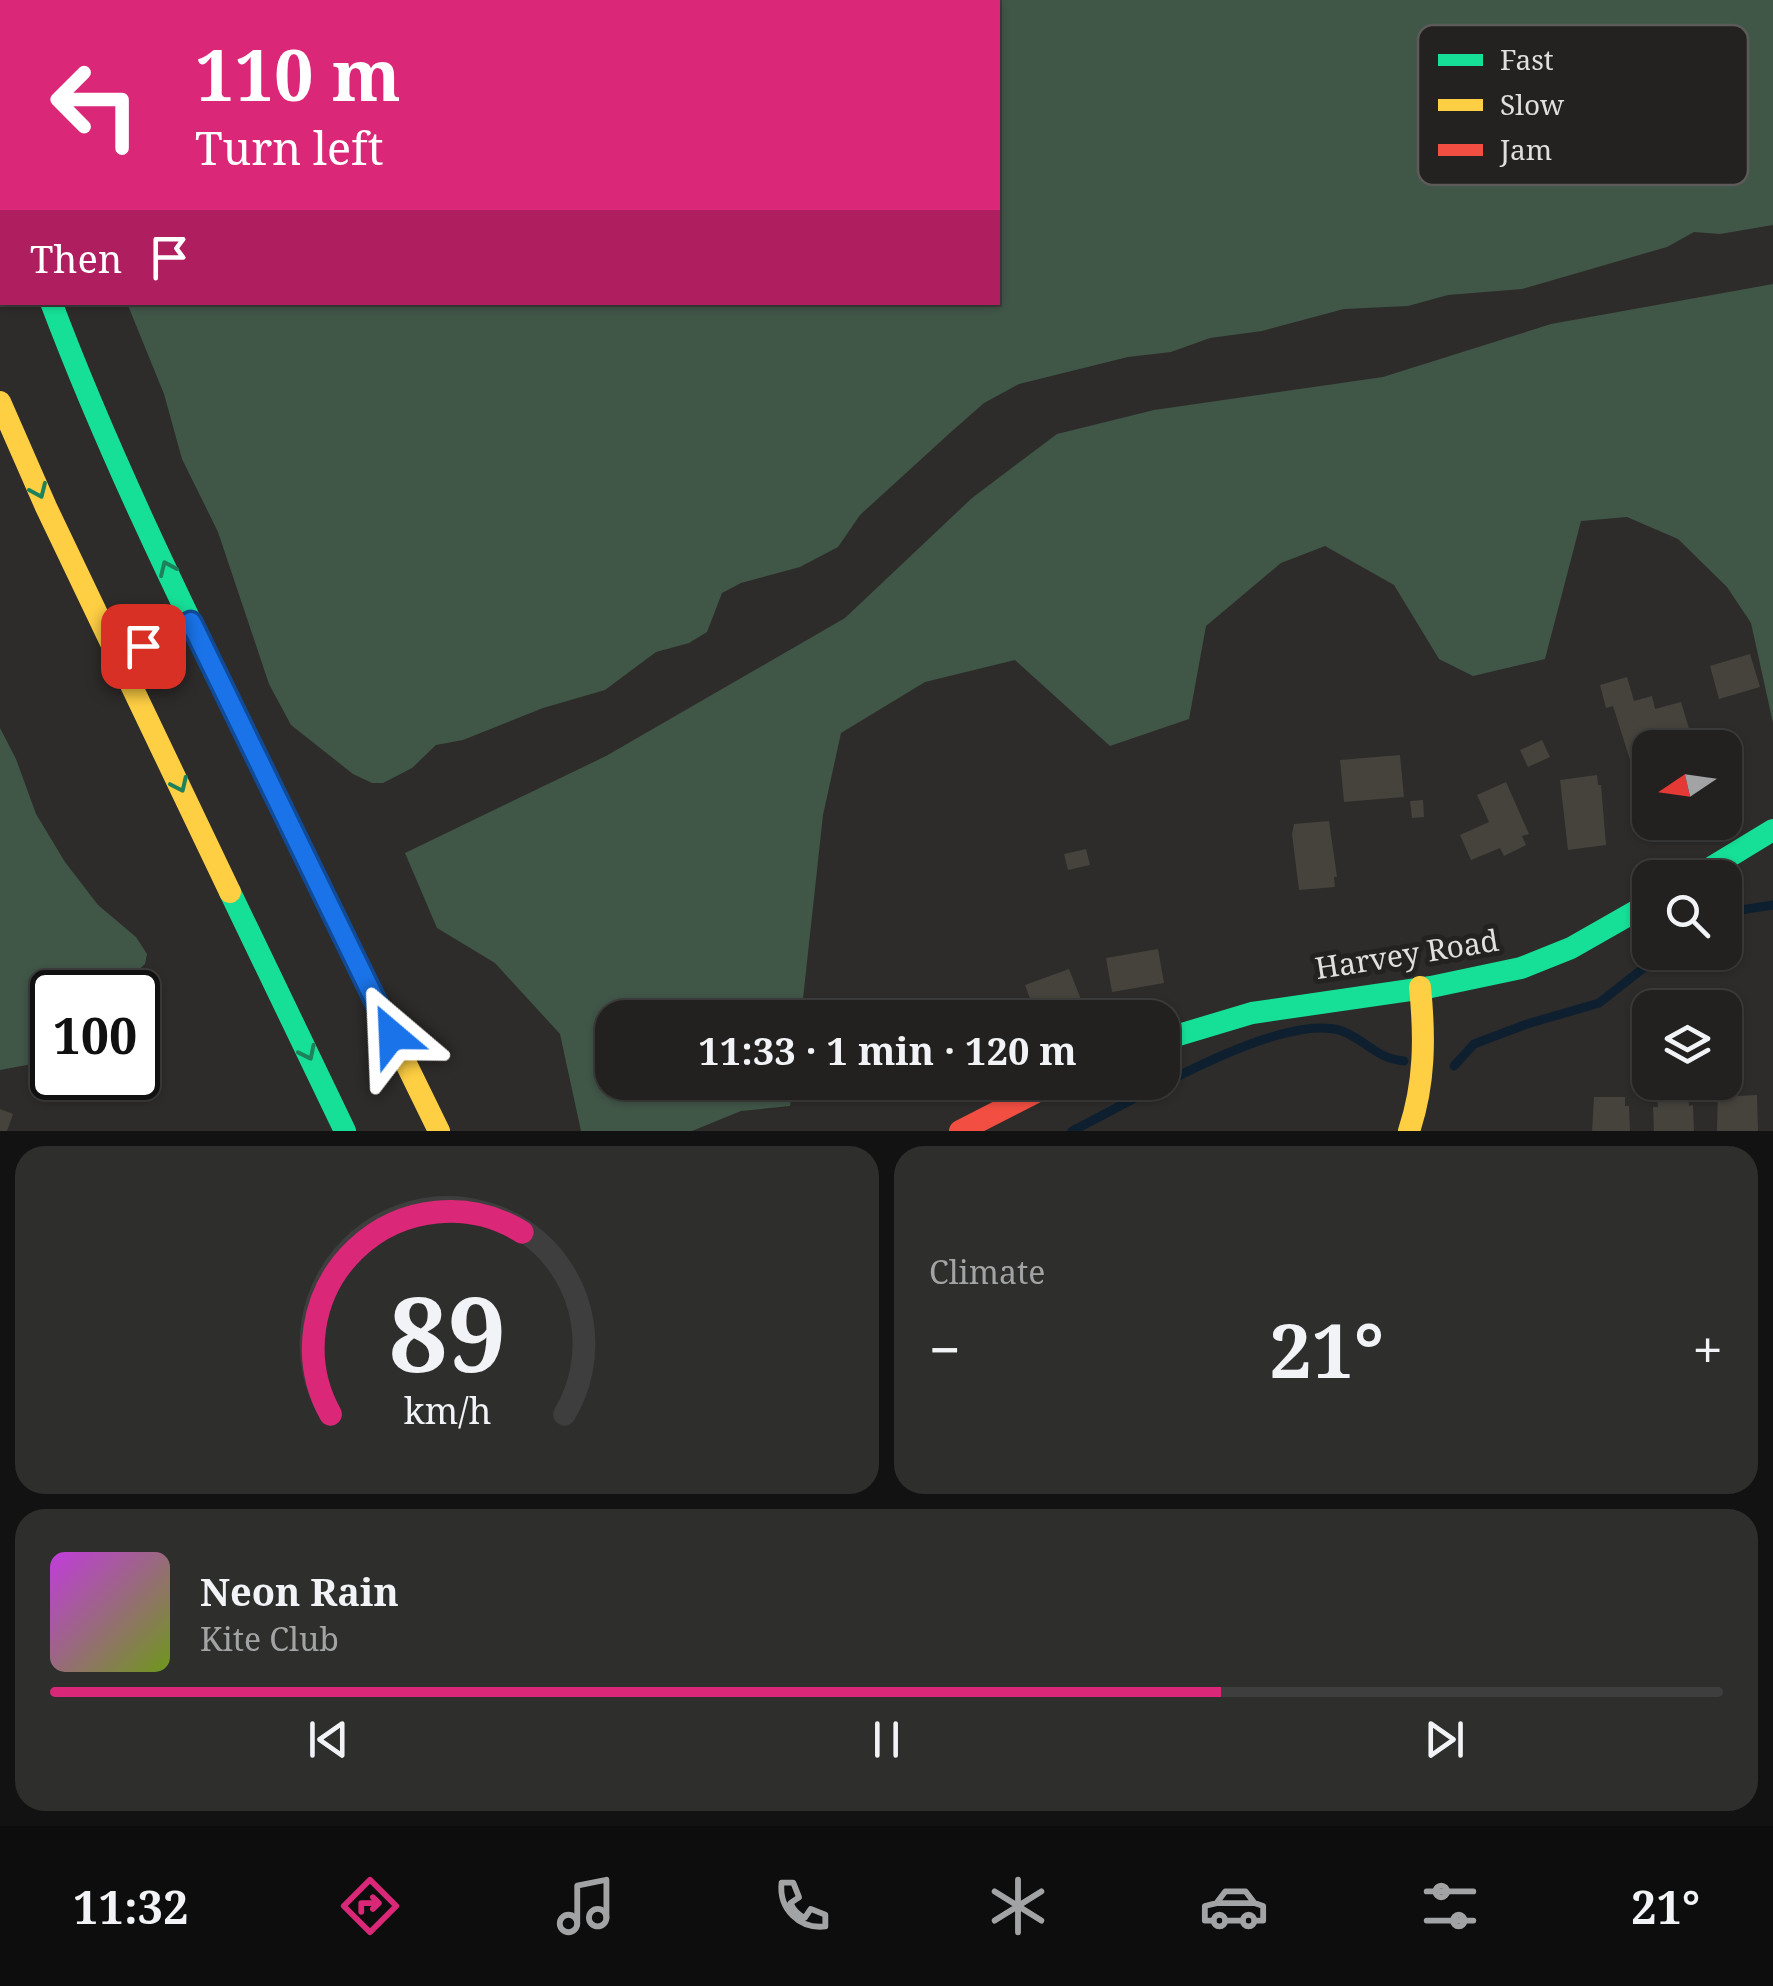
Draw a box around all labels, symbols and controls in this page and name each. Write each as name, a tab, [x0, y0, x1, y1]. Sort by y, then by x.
legend	[1418, 25, 1748, 185]
text: 110 m	[195, 26, 401, 122]
icon: left	[30, 40, 160, 170]
text: Fast	[1500, 40, 1554, 78]
text: Slow	[1500, 85, 1565, 123]
text: Turn left	[195, 117, 384, 178]
text: Jam	[1499, 130, 1552, 168]
icon: arrive	[142, 230, 197, 285]
text: Then	[30, 232, 122, 284]
one-way arrow	[27, 481, 47, 499]
one-way arrow	[159, 560, 179, 578]
pin	[101, 604, 186, 689]
icon: arrive	[116, 619, 171, 674]
north arrow	[1632, 730, 1742, 840]
map controls	[1632, 730, 1742, 1100]
one-way arrow	[167, 774, 187, 792]
button: search	[1632, 860, 1742, 970]
street label: Harvey Road	[1312, 919, 1501, 988]
speed limit sign: 100	[30, 970, 160, 1100]
position arrow	[340, 983, 444, 1087]
button: layers	[1632, 990, 1742, 1100]
text: 11:33 · 1 min · 120 m	[698, 1024, 1077, 1076]
one-way arrow	[295, 1043, 315, 1061]
text: Climate	[929, 1250, 1045, 1293]
text: 89	[388, 1261, 506, 1402]
text: 21°	[1269, 1298, 1384, 1400]
text: −	[929, 1311, 961, 1386]
text: +	[1692, 1311, 1723, 1386]
text: km/h	[403, 1386, 491, 1434]
text: Neon Rain	[200, 1565, 399, 1617]
text: Kite Club	[200, 1617, 339, 1660]
icon: previous	[301, 1712, 356, 1767]
icon: pause	[859, 1712, 914, 1767]
icon: next	[1417, 1712, 1472, 1767]
icon: directions	[335, 1871, 405, 1941]
icon: music	[551, 1871, 621, 1941]
icon: phone	[767, 1871, 837, 1941]
icon: climate	[983, 1871, 1053, 1941]
icon: car	[1199, 1871, 1269, 1941]
icon: filters	[1415, 1871, 1485, 1941]
text: 11:32	[73, 1876, 188, 1937]
text: 21°	[1631, 1876, 1700, 1937]

